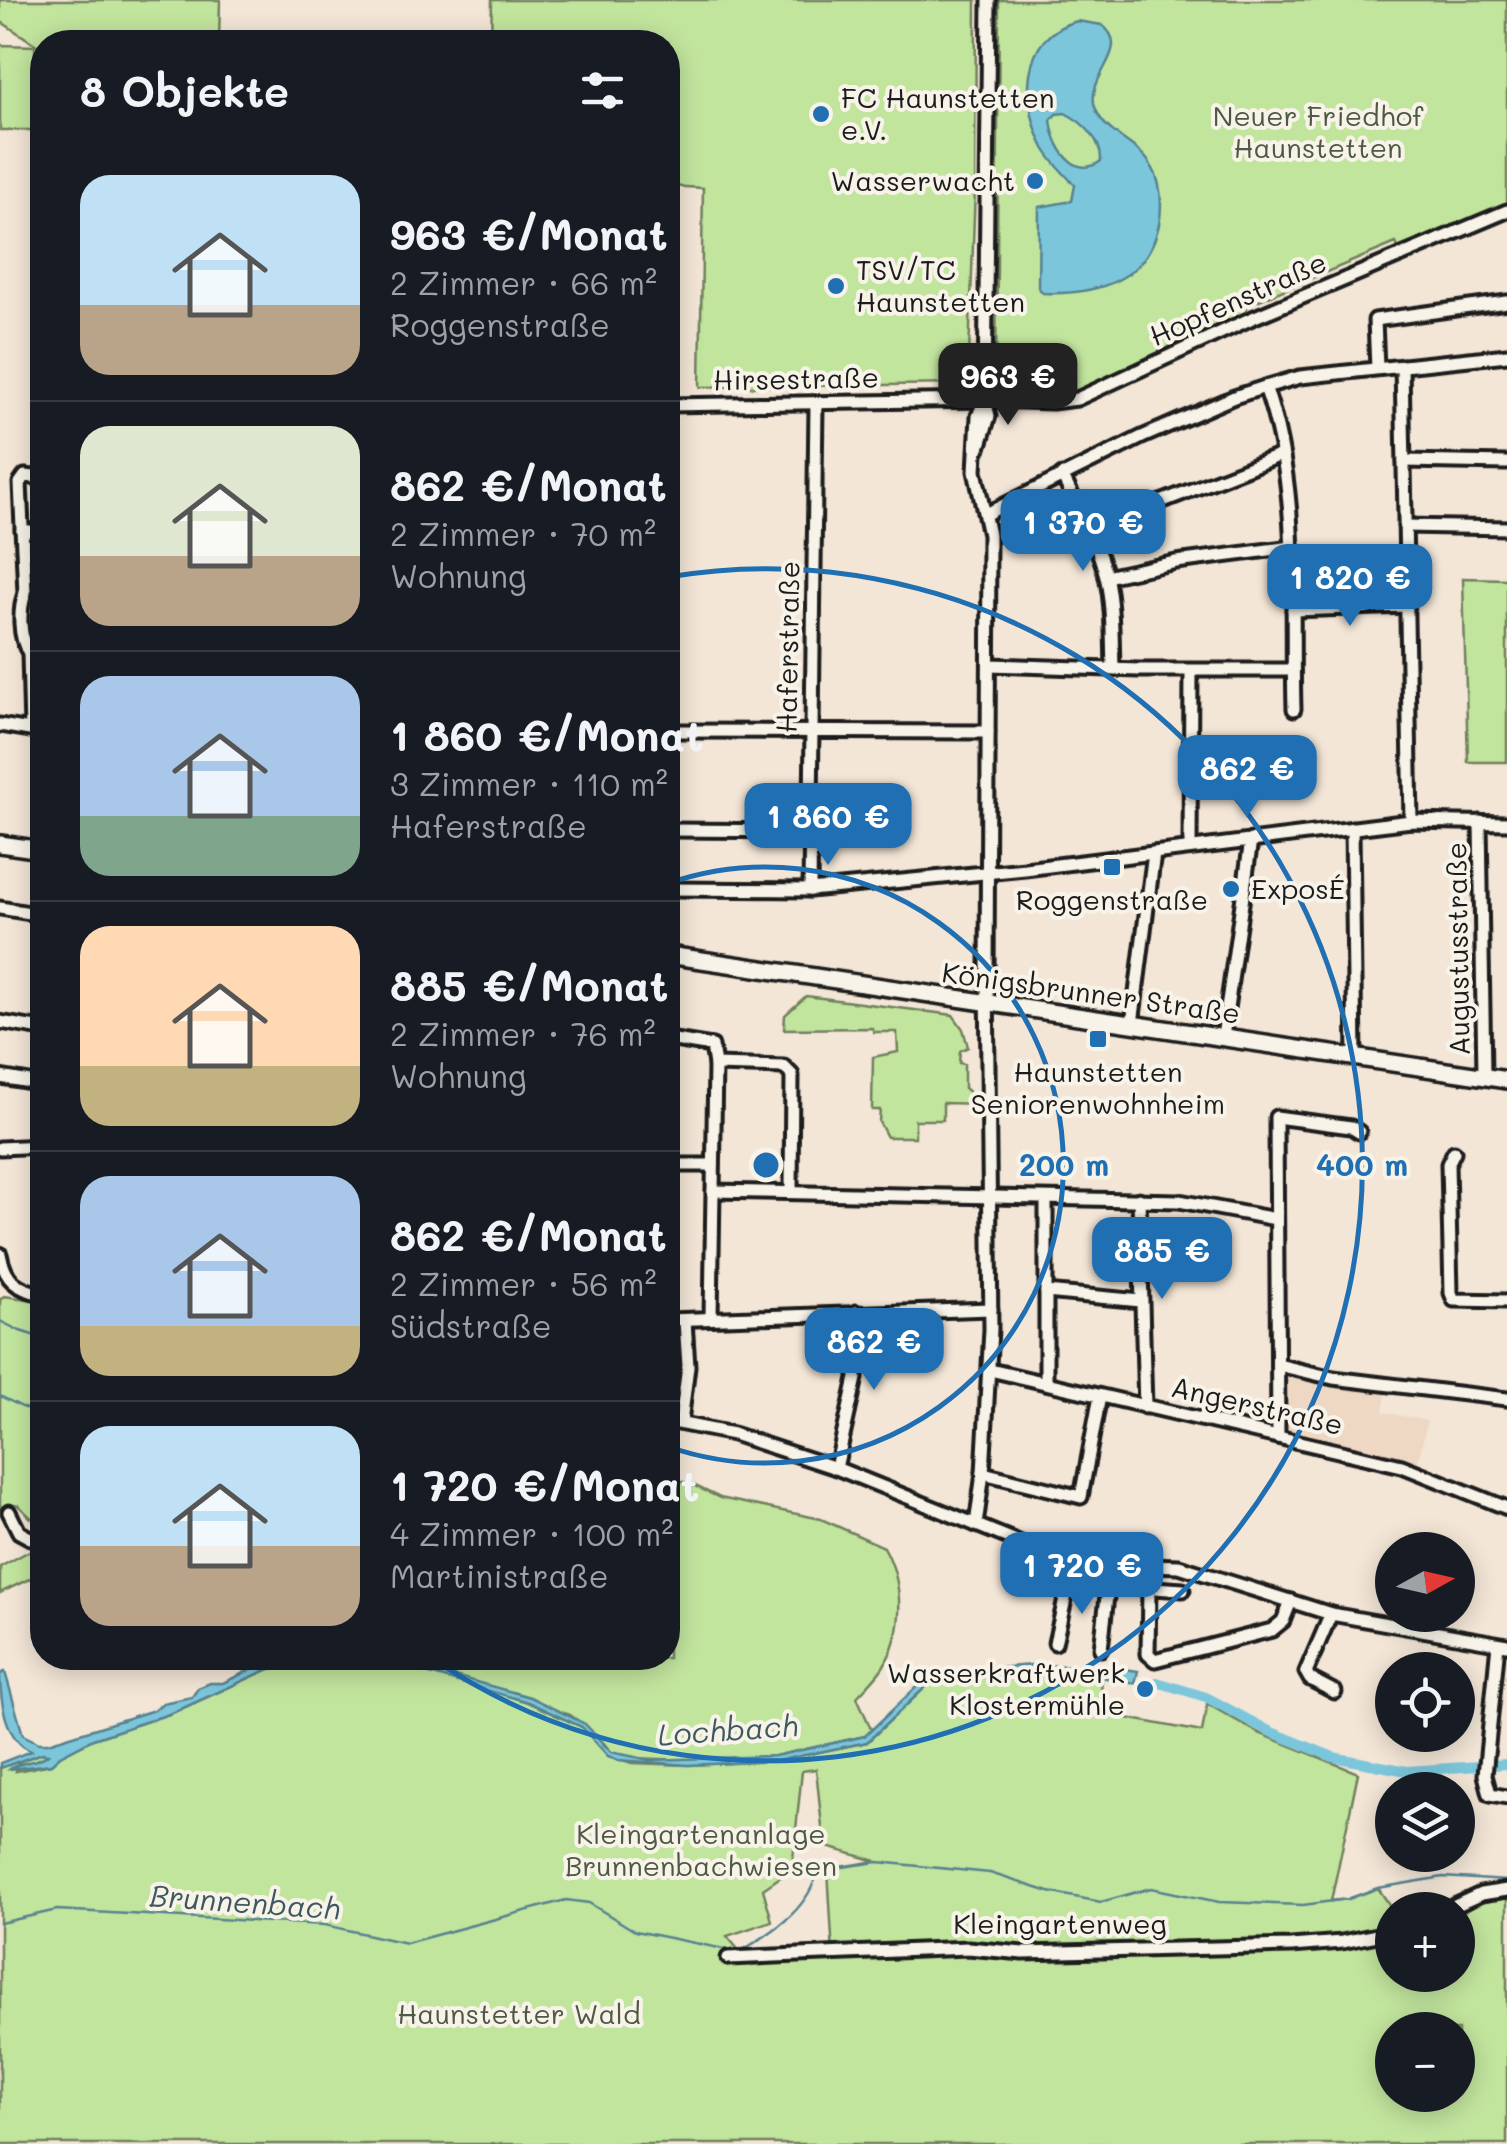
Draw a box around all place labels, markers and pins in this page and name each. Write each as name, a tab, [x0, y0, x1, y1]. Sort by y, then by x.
place label: FC Haunstetten e.V.	[841, 79, 1055, 147]
marker: FC Haunstetten e.V.	[810, 103, 832, 125]
place label: Wasserwacht	[831, 162, 1015, 198]
marker: Wasserwacht	[1024, 170, 1046, 192]
place label: TSV/TC Haunstetten	[856, 251, 1025, 319]
marker: TSV/TC Haunstetten	[825, 275, 847, 297]
pin: 963 €	[938, 343, 1078, 428]
pin: 1 370 €	[991, 489, 1175, 574]
pin: 1 820 €	[1258, 544, 1442, 629]
pin: 862 €	[1177, 735, 1317, 820]
pin: 1 860 €	[736, 783, 920, 868]
marker: Roggenstraße	[1101, 856, 1123, 878]
place label: ExposÉ	[1251, 870, 1345, 906]
marker: ExposÉ	[1220, 878, 1242, 900]
place label: Roggenstraße	[1016, 881, 1208, 917]
marker: Haunstetten Seniorenwohnheim	[1087, 1028, 1109, 1050]
place label: Haunstetten Seniorenwohnheim	[971, 1053, 1225, 1121]
centre of rings	[748, 1147, 784, 1183]
pin: 885 €	[1092, 1217, 1232, 1302]
pin: 862 €	[804, 1308, 944, 1393]
pin: 1 720 €	[990, 1532, 1174, 1617]
place label: Wasserkraftwerk Klostermühle	[887, 1654, 1125, 1722]
marker: Wasserkraftwerk Klostermühle	[1134, 1678, 1156, 1700]

